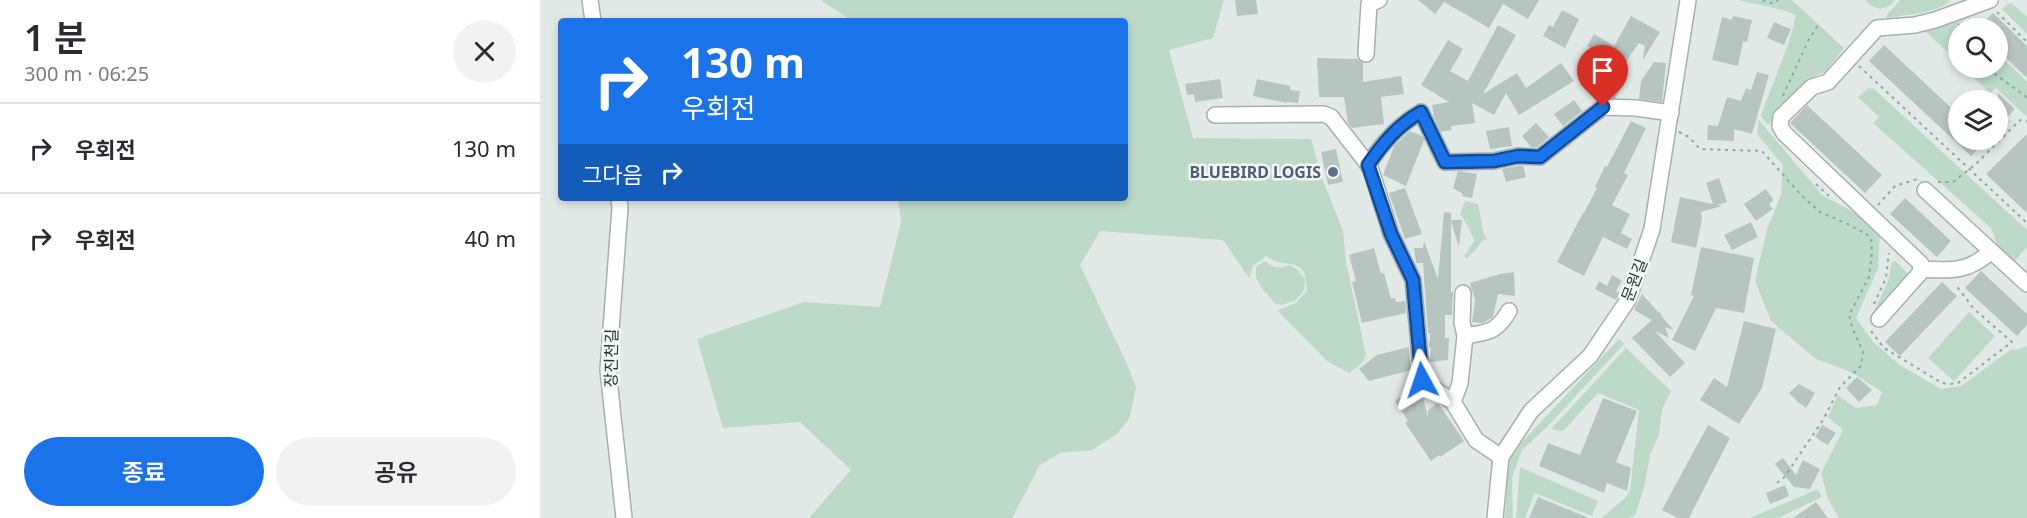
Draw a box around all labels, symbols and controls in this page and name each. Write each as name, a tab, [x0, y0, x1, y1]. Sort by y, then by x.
text: 1 분	[24, 13, 87, 62]
map controls	[1948, 18, 2008, 150]
button: search	[1948, 18, 2008, 78]
button: close	[453, 20, 516, 83]
text: 130 m	[681, 33, 805, 90]
icon: right	[582, 42, 660, 120]
pin	[1577, 45, 1628, 107]
icon: arrive	[1586, 54, 1619, 87]
text: 300 m · 06:25	[24, 60, 149, 87]
text: 우회전	[681, 89, 756, 126]
button: layers	[1948, 90, 2008, 150]
icon: right	[24, 132, 57, 165]
text: 130 m	[452, 133, 516, 163]
text: 우회전	[75, 134, 136, 164]
icon: right	[655, 156, 688, 189]
text: 그다음	[582, 159, 643, 189]
place label: BLUEBIRD LOGIS	[1189, 161, 1321, 183]
marker: BLUEBIRD LOGIS	[1326, 165, 1340, 179]
icon: right	[24, 222, 57, 255]
text: 40 m	[465, 223, 516, 253]
text: 우회전	[75, 224, 136, 254]
street label: 문원길	[1616, 255, 1652, 305]
street label: 장진천길	[599, 328, 623, 388]
position arrow	[1390, 348, 1454, 412]
button: 종료	[24, 437, 264, 506]
button: 공유	[276, 437, 516, 506]

